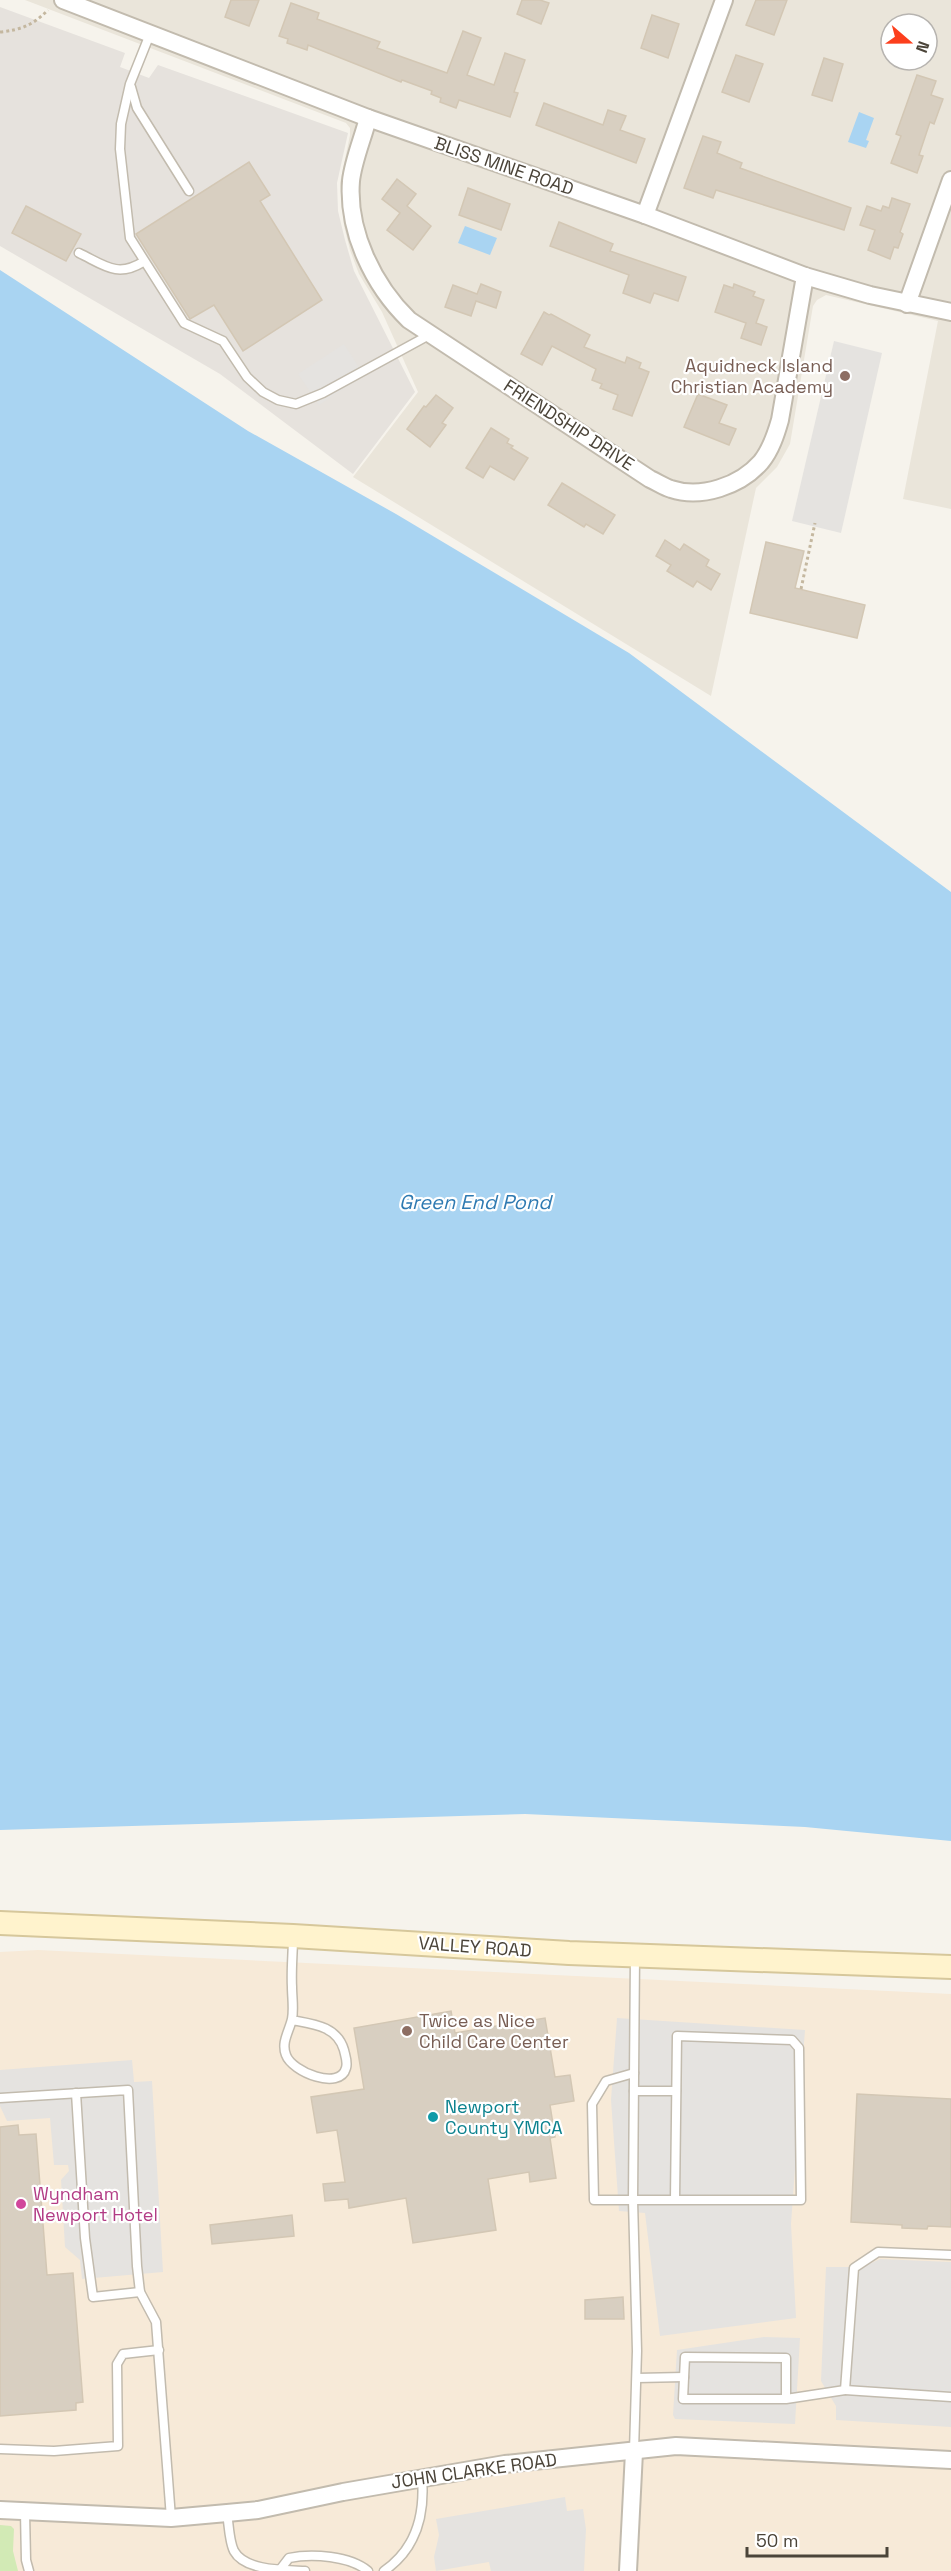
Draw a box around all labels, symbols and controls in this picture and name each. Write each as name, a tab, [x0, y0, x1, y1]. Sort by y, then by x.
north arrow	[879, 12, 939, 72]
text: N	[911, 38, 934, 56]
street label: BLISS MINE ROAD	[431, 131, 577, 200]
place label: Aquidneck Island Christian Academy	[671, 354, 833, 398]
marker: Aquidneck Island Christian Academy	[838, 369, 852, 383]
street label: FRIENDSHIP DRIVE	[500, 374, 639, 475]
water label: Green End Pond	[399, 1189, 553, 1215]
street label: VALLEY ROAD	[418, 1931, 532, 1962]
place label: Twice as Nice Child Care Center	[419, 2009, 569, 2053]
marker: Twice as Nice Child Care Center	[400, 2024, 414, 2038]
place label: Newport County YMCA	[445, 2095, 563, 2139]
marker: Newport County YMCA	[426, 2110, 440, 2124]
place label: Wyndham Newport Hotel	[33, 2182, 158, 2226]
marker: Wyndham Newport Hotel	[14, 2197, 28, 2211]
street label: JOHN CLARKE ROAD	[390, 2447, 558, 2494]
scale bar	[747, 2520, 886, 2558]
text: 50 m	[756, 2529, 798, 2552]

